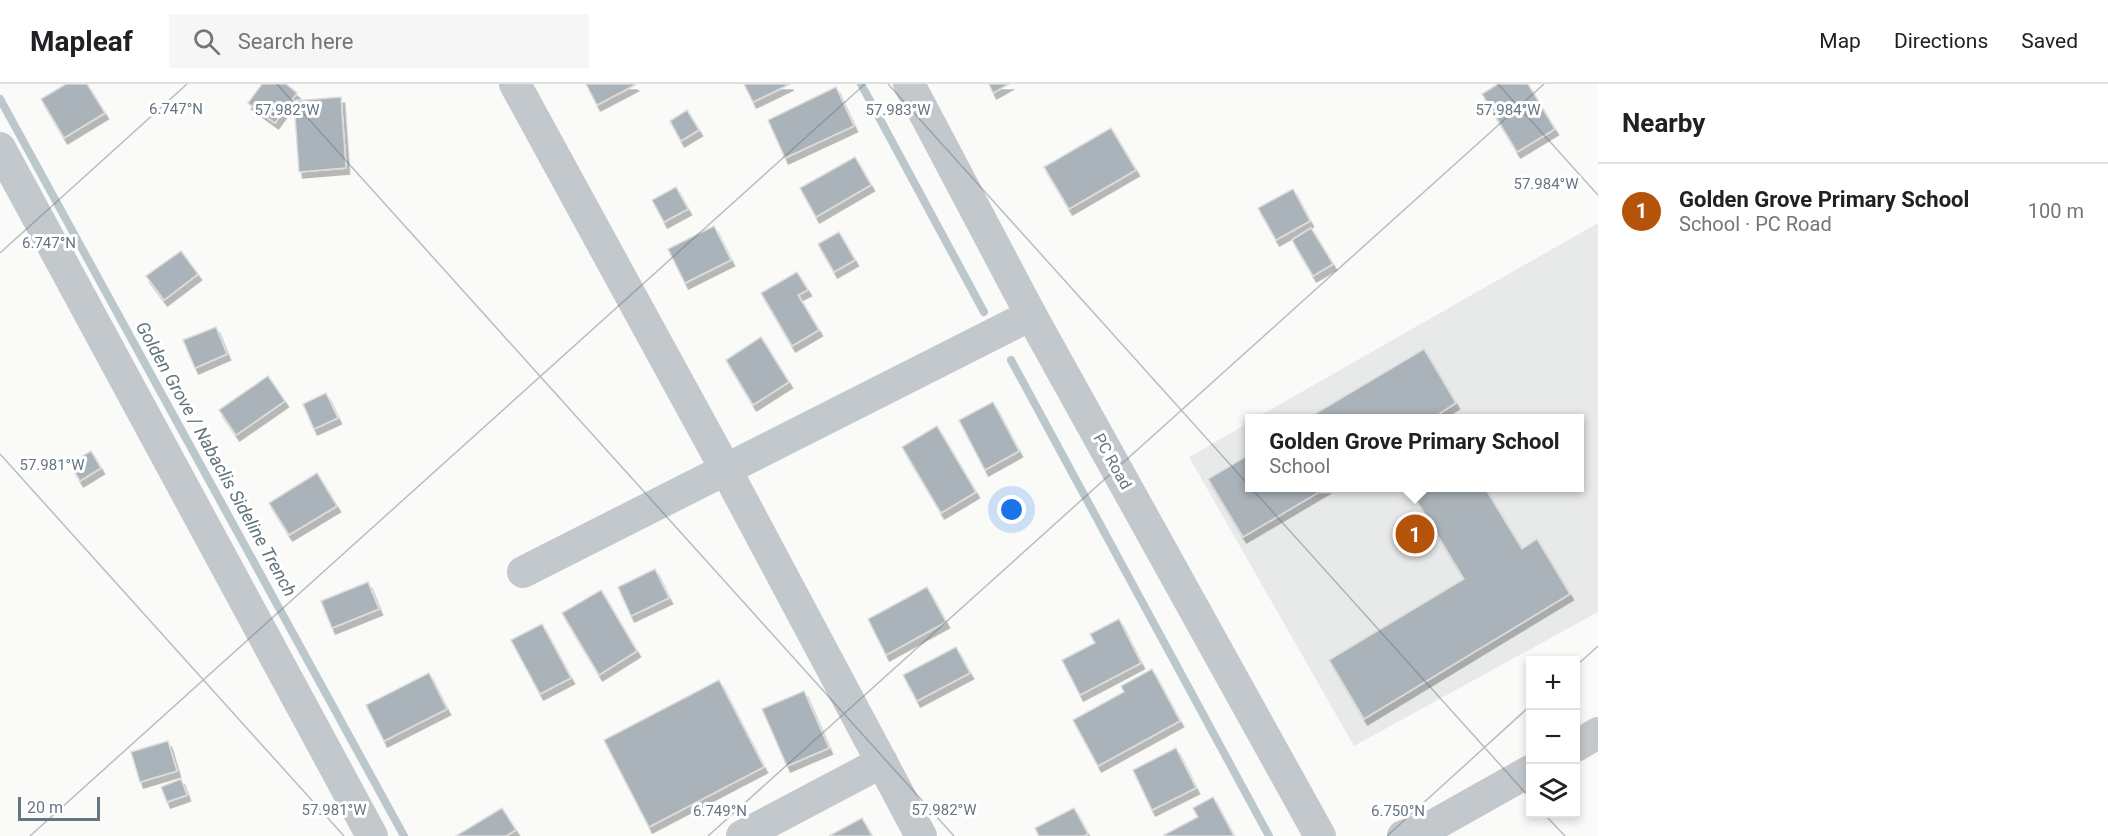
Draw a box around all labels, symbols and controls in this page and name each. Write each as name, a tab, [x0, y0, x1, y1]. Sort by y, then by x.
search box	[169, 14, 589, 68]
text: Mapleaf	[30, 25, 133, 58]
icon: search	[190, 25, 223, 58]
text: Search here	[238, 29, 354, 54]
text: Map	[1819, 29, 1861, 53]
text: Directions	[1894, 29, 1988, 53]
text: Saved	[2021, 29, 2078, 53]
text: 6.747°N	[149, 100, 203, 118]
text: 57.982°W	[254, 101, 320, 119]
text: 57.983°W	[865, 101, 931, 119]
text: 57.984°W	[1475, 101, 1541, 119]
text: Nearby	[1622, 108, 1705, 138]
text: 57.984°W	[1513, 175, 1579, 193]
text: Golden Grove Primary School	[1679, 187, 1969, 212]
text: 1	[1636, 199, 1647, 223]
text: 100 m	[2028, 199, 2084, 223]
text: School · PC Road	[1679, 212, 1832, 236]
text: 6.747°N	[22, 234, 76, 252]
water label: Golden Grove / Nabaclis Sideline Trench	[132, 318, 301, 600]
popup	[1245, 414, 1584, 492]
text: Golden Grove Primary School	[1269, 429, 1560, 454]
street label: PC Road	[1089, 430, 1136, 493]
text: School	[1269, 454, 1330, 478]
text: 57.981°W	[19, 456, 85, 474]
your location	[997, 495, 1026, 524]
pin: 1	[1396, 512, 1434, 556]
map controls	[1526, 656, 1580, 818]
button: +	[1526, 656, 1580, 710]
button: −	[1526, 710, 1580, 764]
button: layers	[1526, 764, 1580, 818]
scale bar	[18, 794, 100, 822]
text: 20 m	[27, 798, 63, 817]
text: 57.981°W	[301, 801, 367, 819]
text: 57.982°W	[911, 801, 977, 819]
text: 6.749°N	[693, 802, 747, 820]
text: 6.750°N	[1371, 802, 1425, 820]

